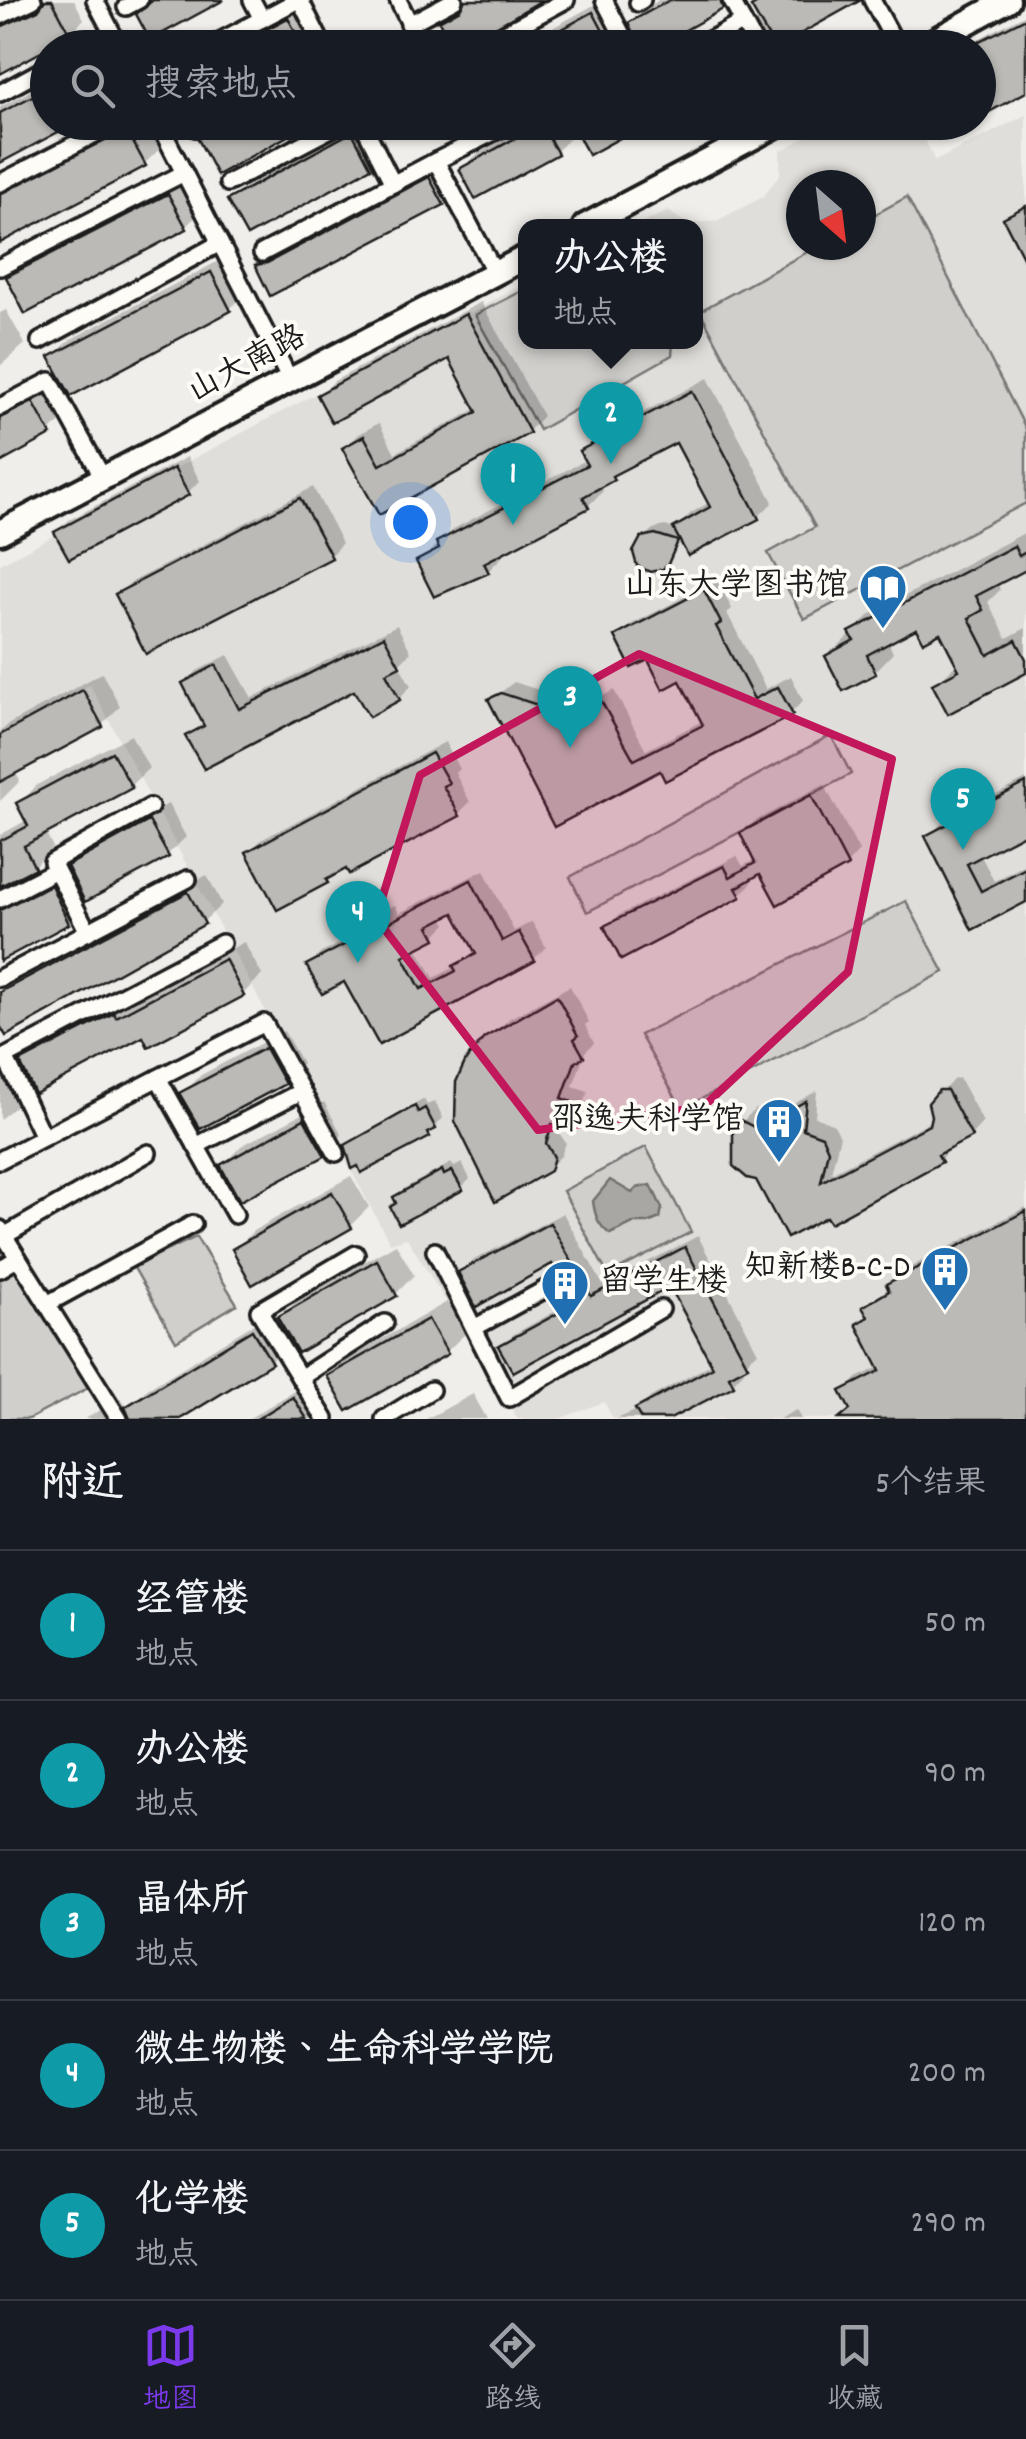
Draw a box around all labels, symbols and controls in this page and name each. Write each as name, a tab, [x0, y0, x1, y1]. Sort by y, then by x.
search box	[30, 30, 996, 140]
icon: search	[65, 58, 120, 113]
text: 搜索地点	[145, 60, 297, 115]
north arrow	[786, 170, 876, 260]
popup	[518, 219, 703, 349]
text: 办公楼	[553, 234, 668, 289]
text: 地点	[553, 293, 618, 339]
street label: 山大南路	[181, 316, 315, 416]
pin: 2	[578, 382, 644, 464]
pin: 1	[480, 442, 546, 525]
your location	[385, 497, 436, 548]
library icon: 山东大学图书馆	[857, 562, 909, 630]
place label: 山东大学图书馆	[624, 565, 848, 611]
pin: 3	[538, 666, 602, 748]
pin: 5	[930, 768, 996, 850]
pin: 4	[326, 880, 390, 963]
building icon: 邵逸夫科学馆	[753, 1096, 805, 1164]
place label: 邵逸夫科学馆	[552, 1099, 744, 1145]
building icon: 知新楼B-C-D	[919, 1244, 971, 1312]
place label: 知新楼B-C-D	[745, 1247, 910, 1293]
building icon: 留学生楼	[539, 1258, 591, 1326]
place label: 留学生楼	[600, 1261, 728, 1307]
text: 附近	[40, 1457, 124, 1517]
text: 5个结果	[875, 1463, 986, 1509]
text: 经管楼	[135, 1575, 249, 1630]
text: 1	[69, 1602, 76, 1648]
text: 50 m	[924, 1602, 986, 1648]
text: 地点	[135, 1634, 199, 1680]
text: 办公楼	[135, 1725, 249, 1780]
text: 2	[66, 1752, 79, 1798]
text: 90 m	[925, 1752, 986, 1798]
text: 地点	[135, 1784, 199, 1830]
text: 晶体所	[135, 1875, 249, 1930]
text: 3	[65, 1902, 80, 1948]
text: 120 m	[918, 1902, 986, 1948]
text: 地点	[135, 1934, 199, 1980]
text: 微生物楼、生命科学学院	[135, 2025, 553, 2080]
text: 4	[66, 2052, 79, 2098]
text: 200 m	[908, 2052, 986, 2098]
text: 地点	[135, 2084, 199, 2130]
text: 化学楼	[135, 2175, 249, 2230]
text: 5	[65, 2202, 80, 2248]
text: 290 m	[911, 2202, 986, 2248]
text: 地点	[135, 2234, 199, 2280]
tab: 地图	[143, 2318, 199, 2422]
tab: 路线	[485, 2318, 541, 2422]
tab: 收藏	[827, 2318, 883, 2422]

